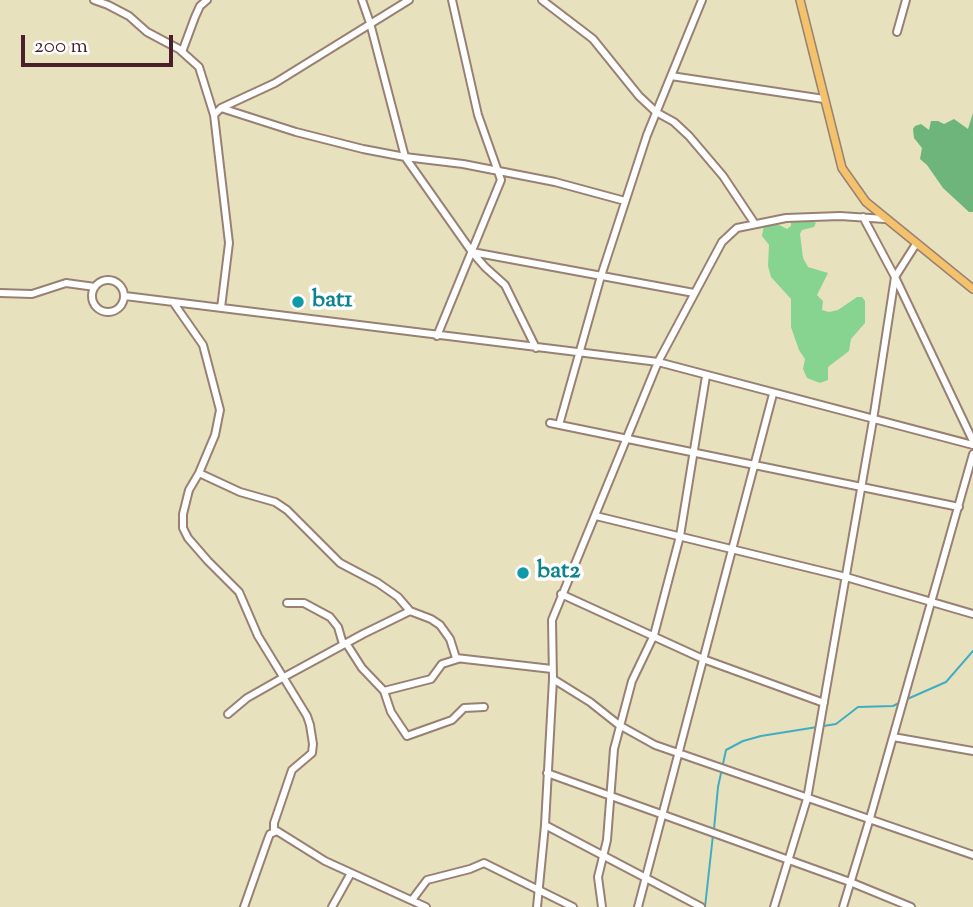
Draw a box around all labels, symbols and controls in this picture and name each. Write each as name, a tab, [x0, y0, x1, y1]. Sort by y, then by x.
scale bar	[24, 21, 177, 65]
text: 200 m	[34, 32, 88, 62]
place label: bat1	[312, 288, 352, 316]
marker: bat1	[290, 294, 306, 310]
place label: bat2	[537, 559, 580, 587]
marker: bat2	[515, 565, 531, 581]

